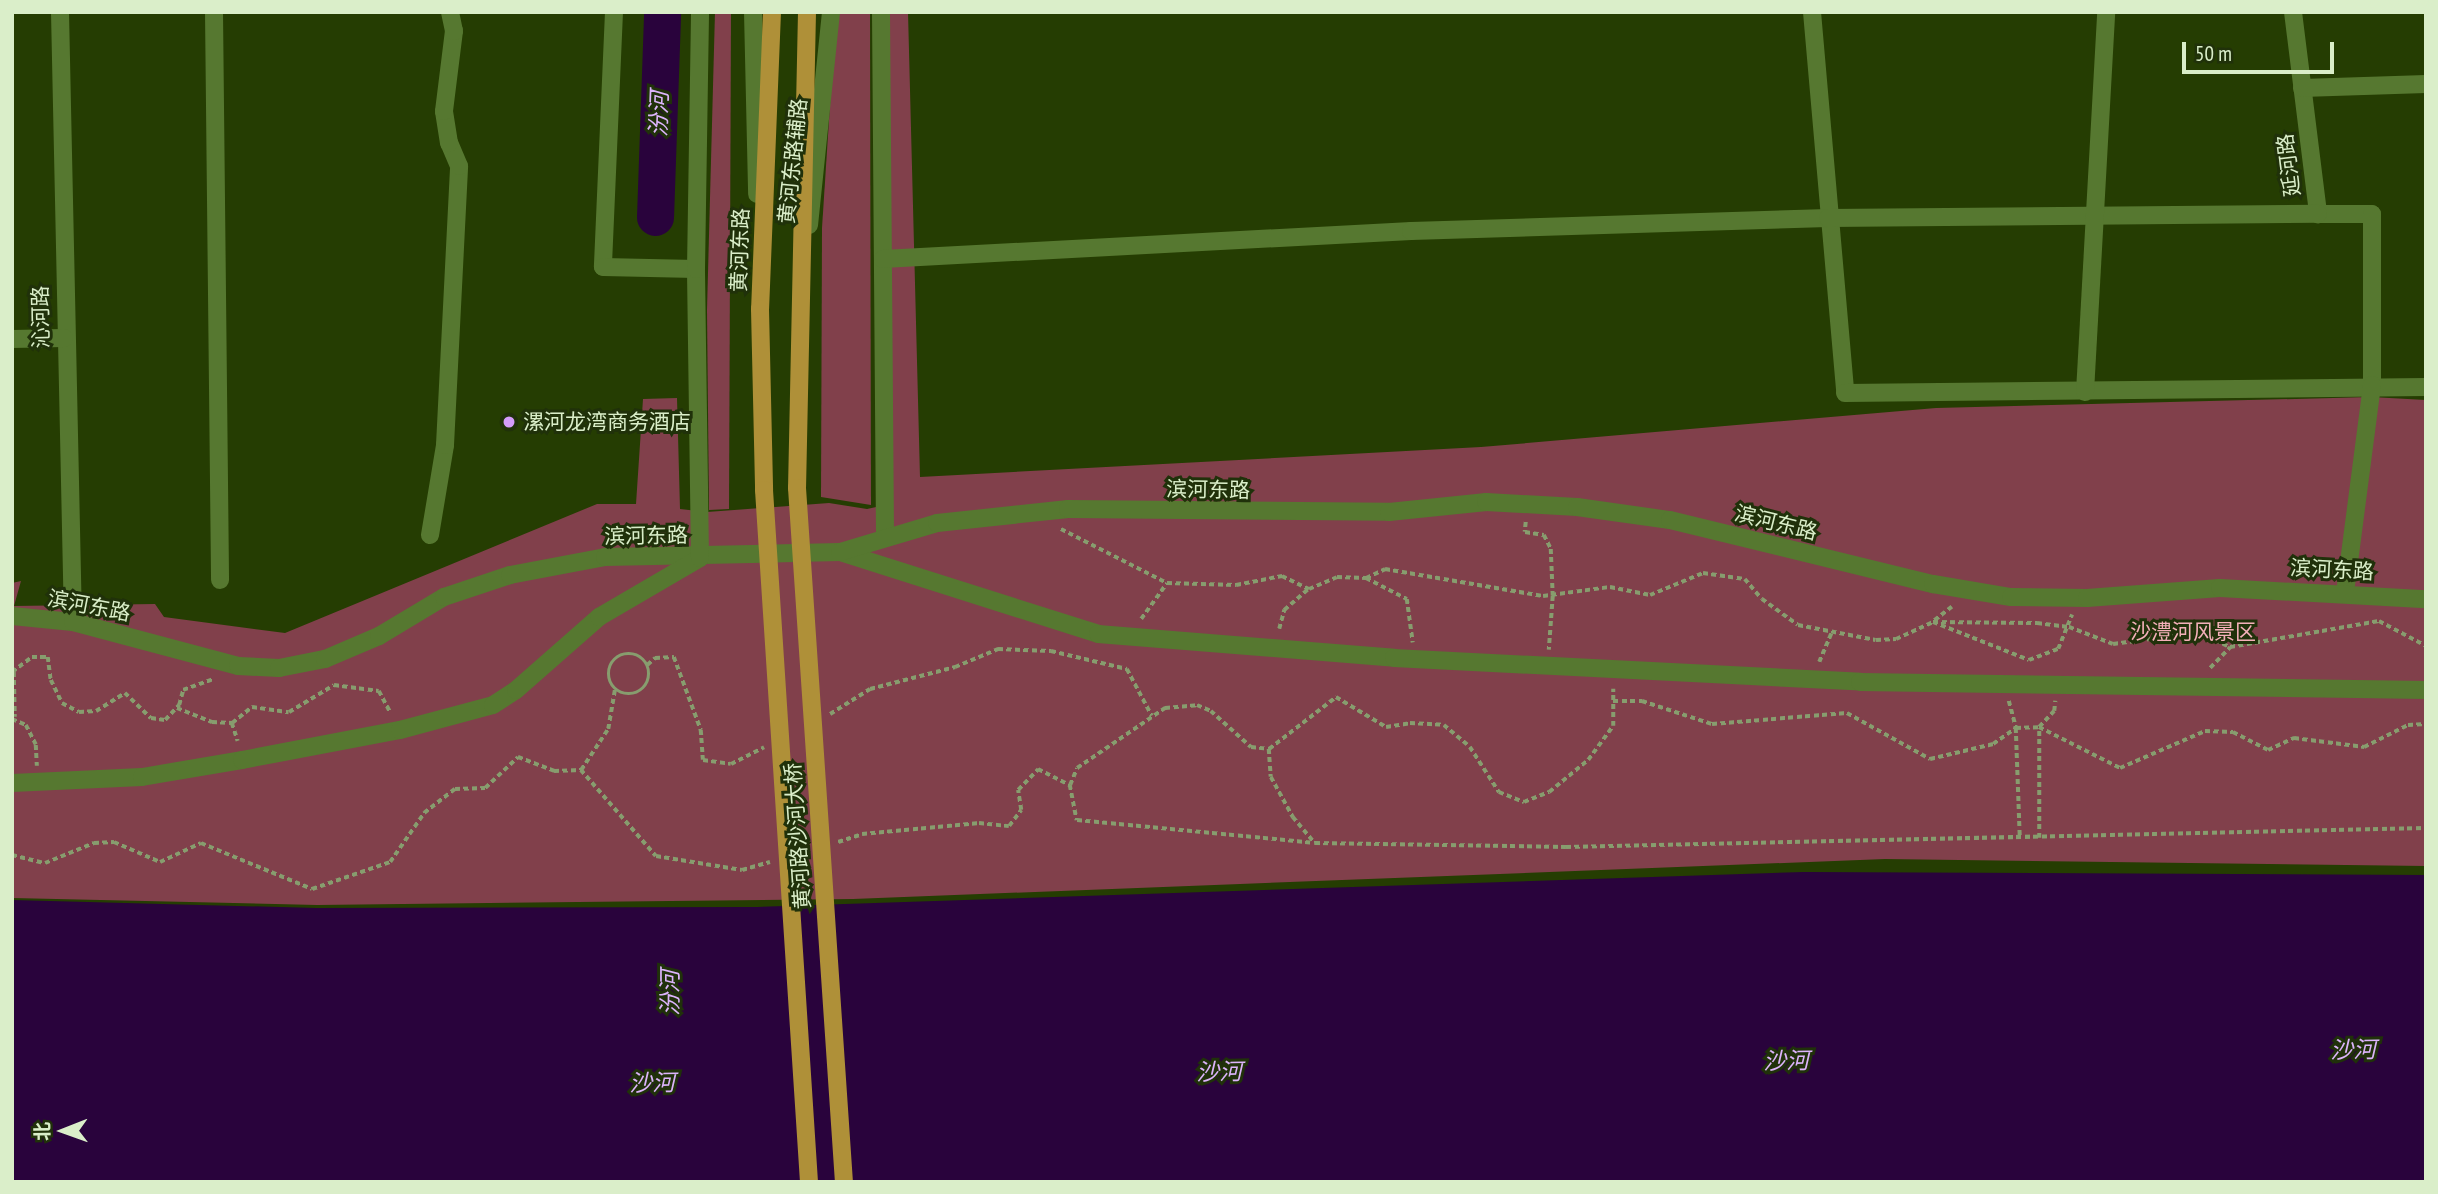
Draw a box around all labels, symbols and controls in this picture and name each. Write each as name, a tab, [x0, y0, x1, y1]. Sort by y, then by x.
scale bar	[2186, 28, 2338, 72]
text: 50 m	[2195, 40, 2232, 67]
water label: 汾河	[644, 91, 674, 137]
street label: 黄河东路辅路	[774, 97, 812, 225]
street label: 延河路	[2273, 132, 2305, 198]
street label: 黄河东路	[726, 208, 754, 292]
street label: 沁河路	[28, 285, 54, 349]
place label: 漯河龙湾商务酒店	[523, 409, 691, 435]
marker: 漯河龙湾商务酒店	[501, 414, 517, 430]
street label: 滨河东路	[1166, 477, 1250, 503]
street label: 滨河东路	[1732, 501, 1820, 545]
street label: 滨河东路	[604, 523, 688, 549]
street label: 滨河东路	[2289, 555, 2375, 585]
street label: 滨河东路	[45, 586, 133, 626]
park label: 沙澧河风景区	[2130, 619, 2256, 645]
street label: 黄河路沙河大桥	[780, 762, 816, 910]
water label: 汾河	[656, 970, 684, 1016]
water label: 沙河	[2330, 1036, 2376, 1064]
water label: 沙河	[1763, 1047, 1809, 1075]
water label: 沙河	[1196, 1058, 1242, 1086]
water label: 沙河	[629, 1069, 675, 1097]
north arrow	[28, 1096, 98, 1166]
text: 北	[30, 1122, 54, 1141]

